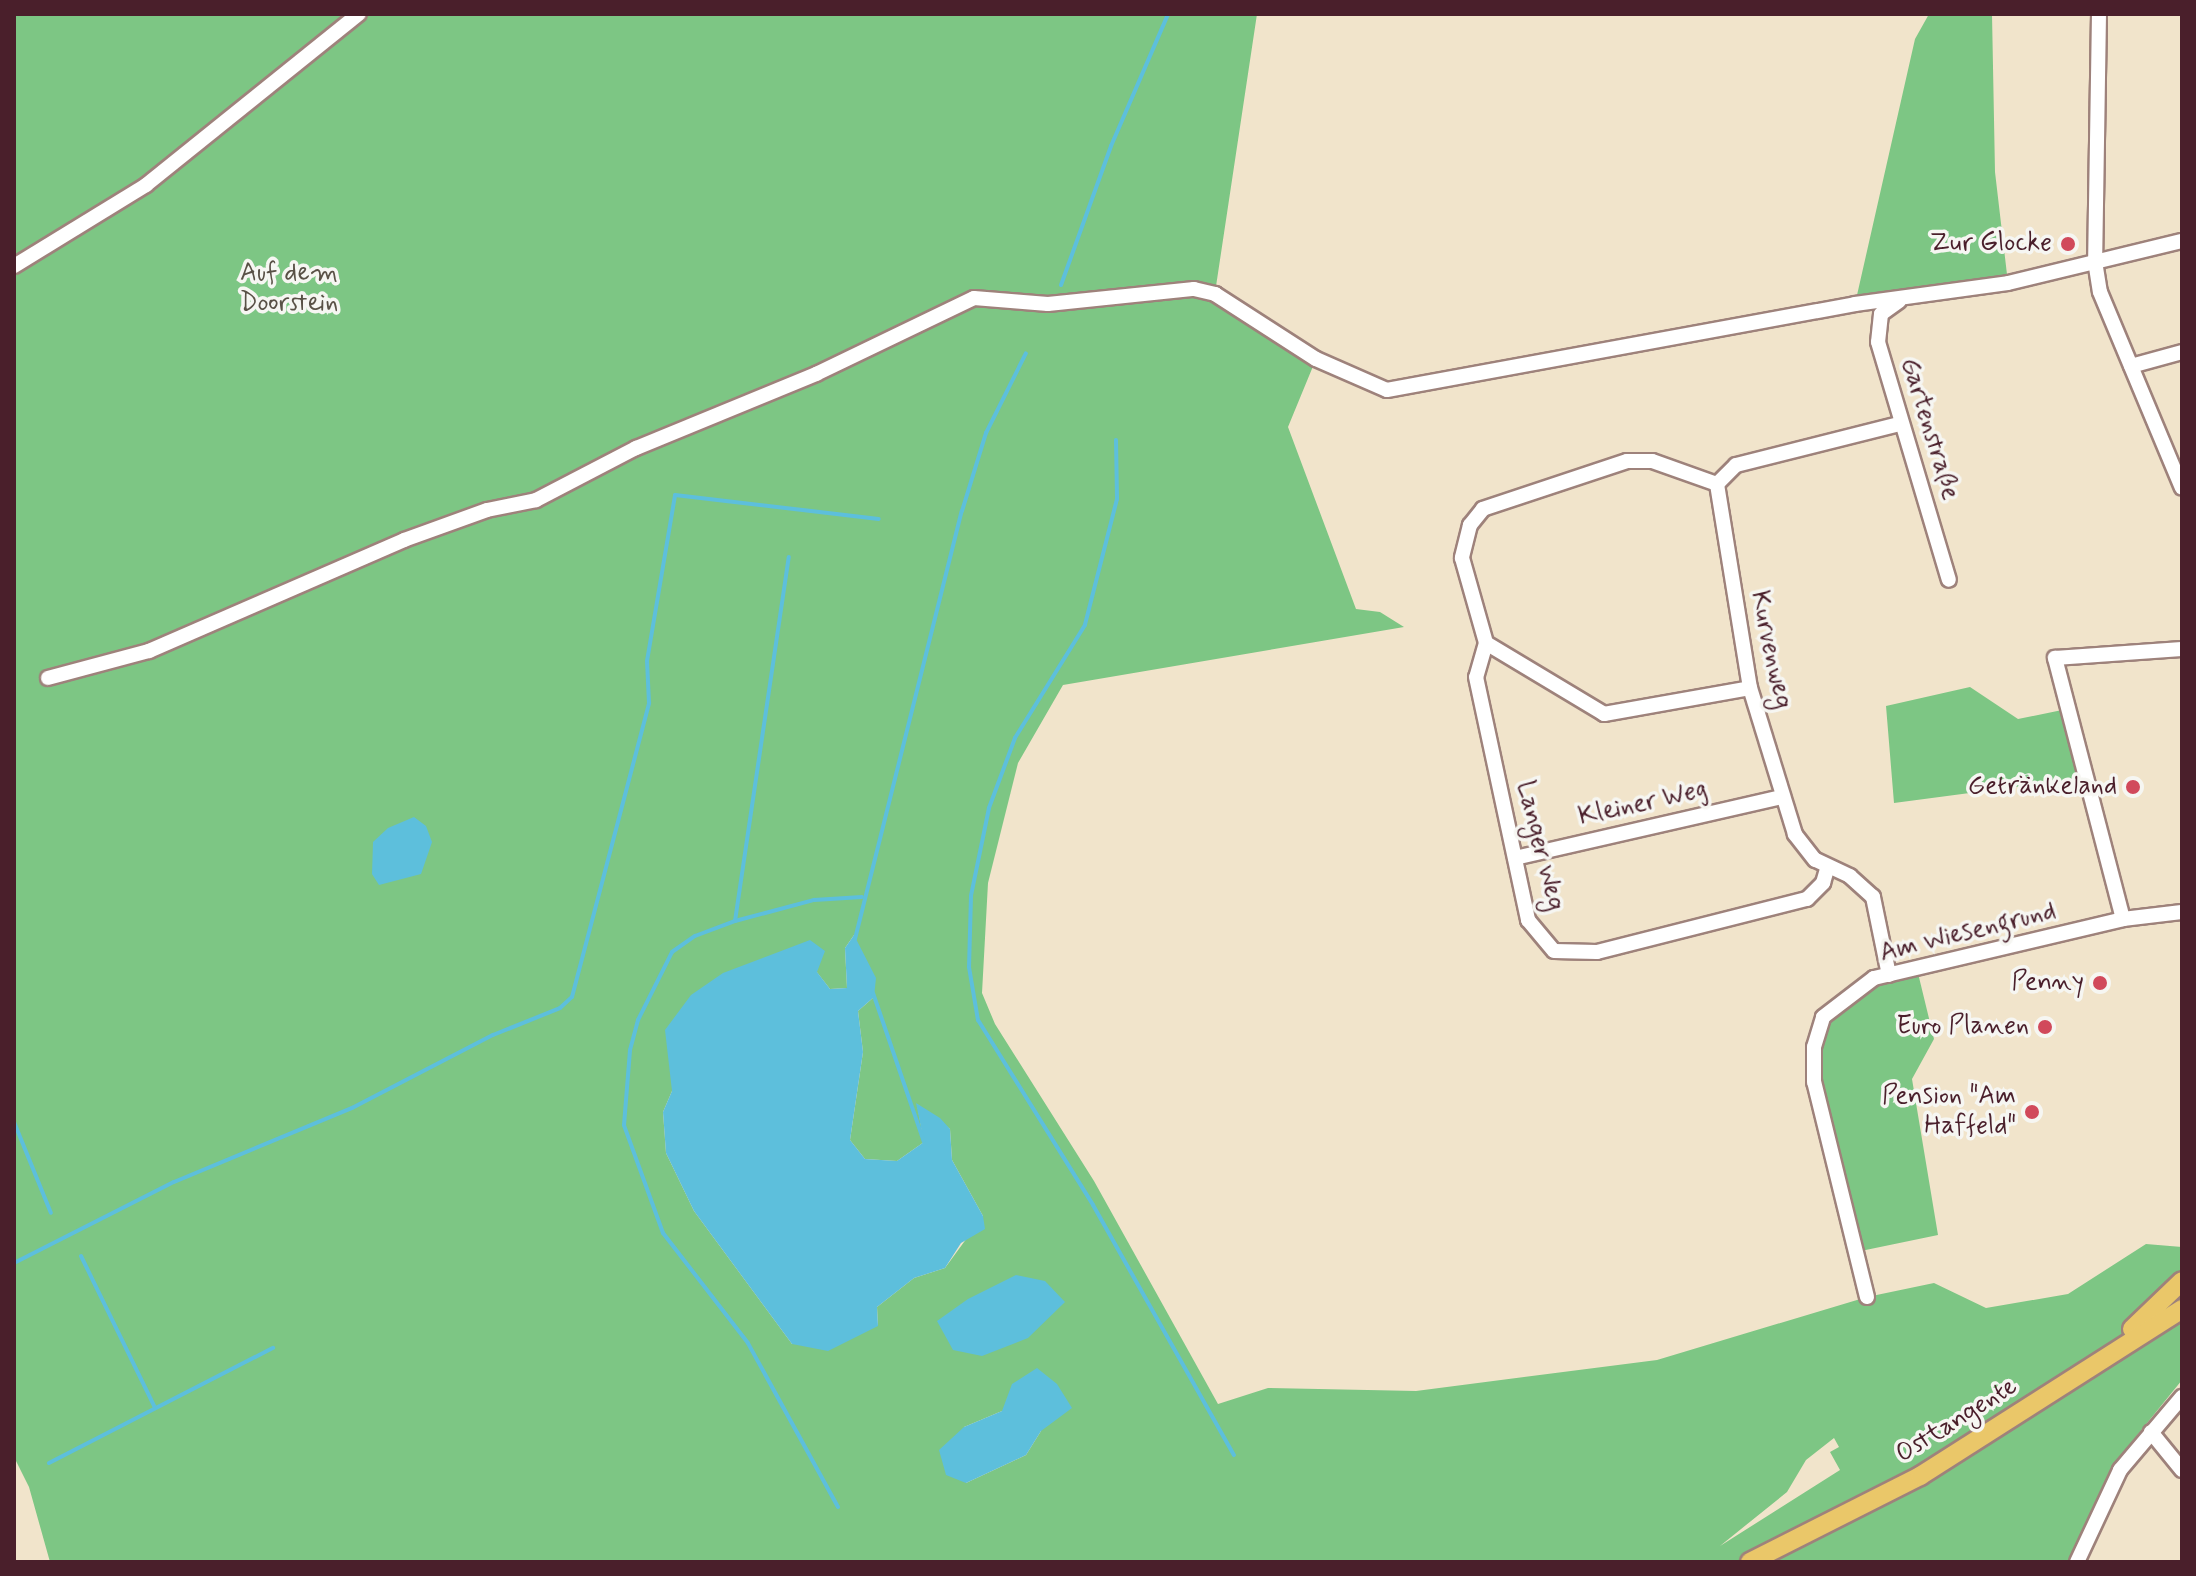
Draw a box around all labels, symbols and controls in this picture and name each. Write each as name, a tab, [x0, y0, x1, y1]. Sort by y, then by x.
place label: Zur Glocke	[1932, 228, 2052, 260]
marker: Zur Glocke	[2059, 235, 2077, 253]
park label: Auf dem Doorstein	[240, 258, 338, 320]
street label: Gartenstraße	[1893, 354, 1965, 504]
street label: Kurvenweg	[1742, 588, 1798, 712]
place label: Getränkeland	[1968, 771, 2117, 803]
street label: Kleiner Weg	[1574, 774, 1712, 834]
street label: Langer Weg	[1508, 777, 1570, 915]
marker: Getränkeland	[2124, 778, 2142, 796]
street label: Am Wiesengrund	[1869, 894, 2067, 972]
place label: Penny	[2011, 967, 2084, 999]
marker: Penny	[2091, 974, 2109, 992]
place label: Euro Planen	[1897, 1011, 2029, 1043]
marker: Euro Planen	[2036, 1018, 2054, 1036]
place label: Pension "Am Haffeld"	[1883, 1081, 2016, 1142]
marker: Pension "Am Haffeld"	[2023, 1103, 2041, 1121]
street label: Osttangente	[1891, 1371, 2023, 1471]

